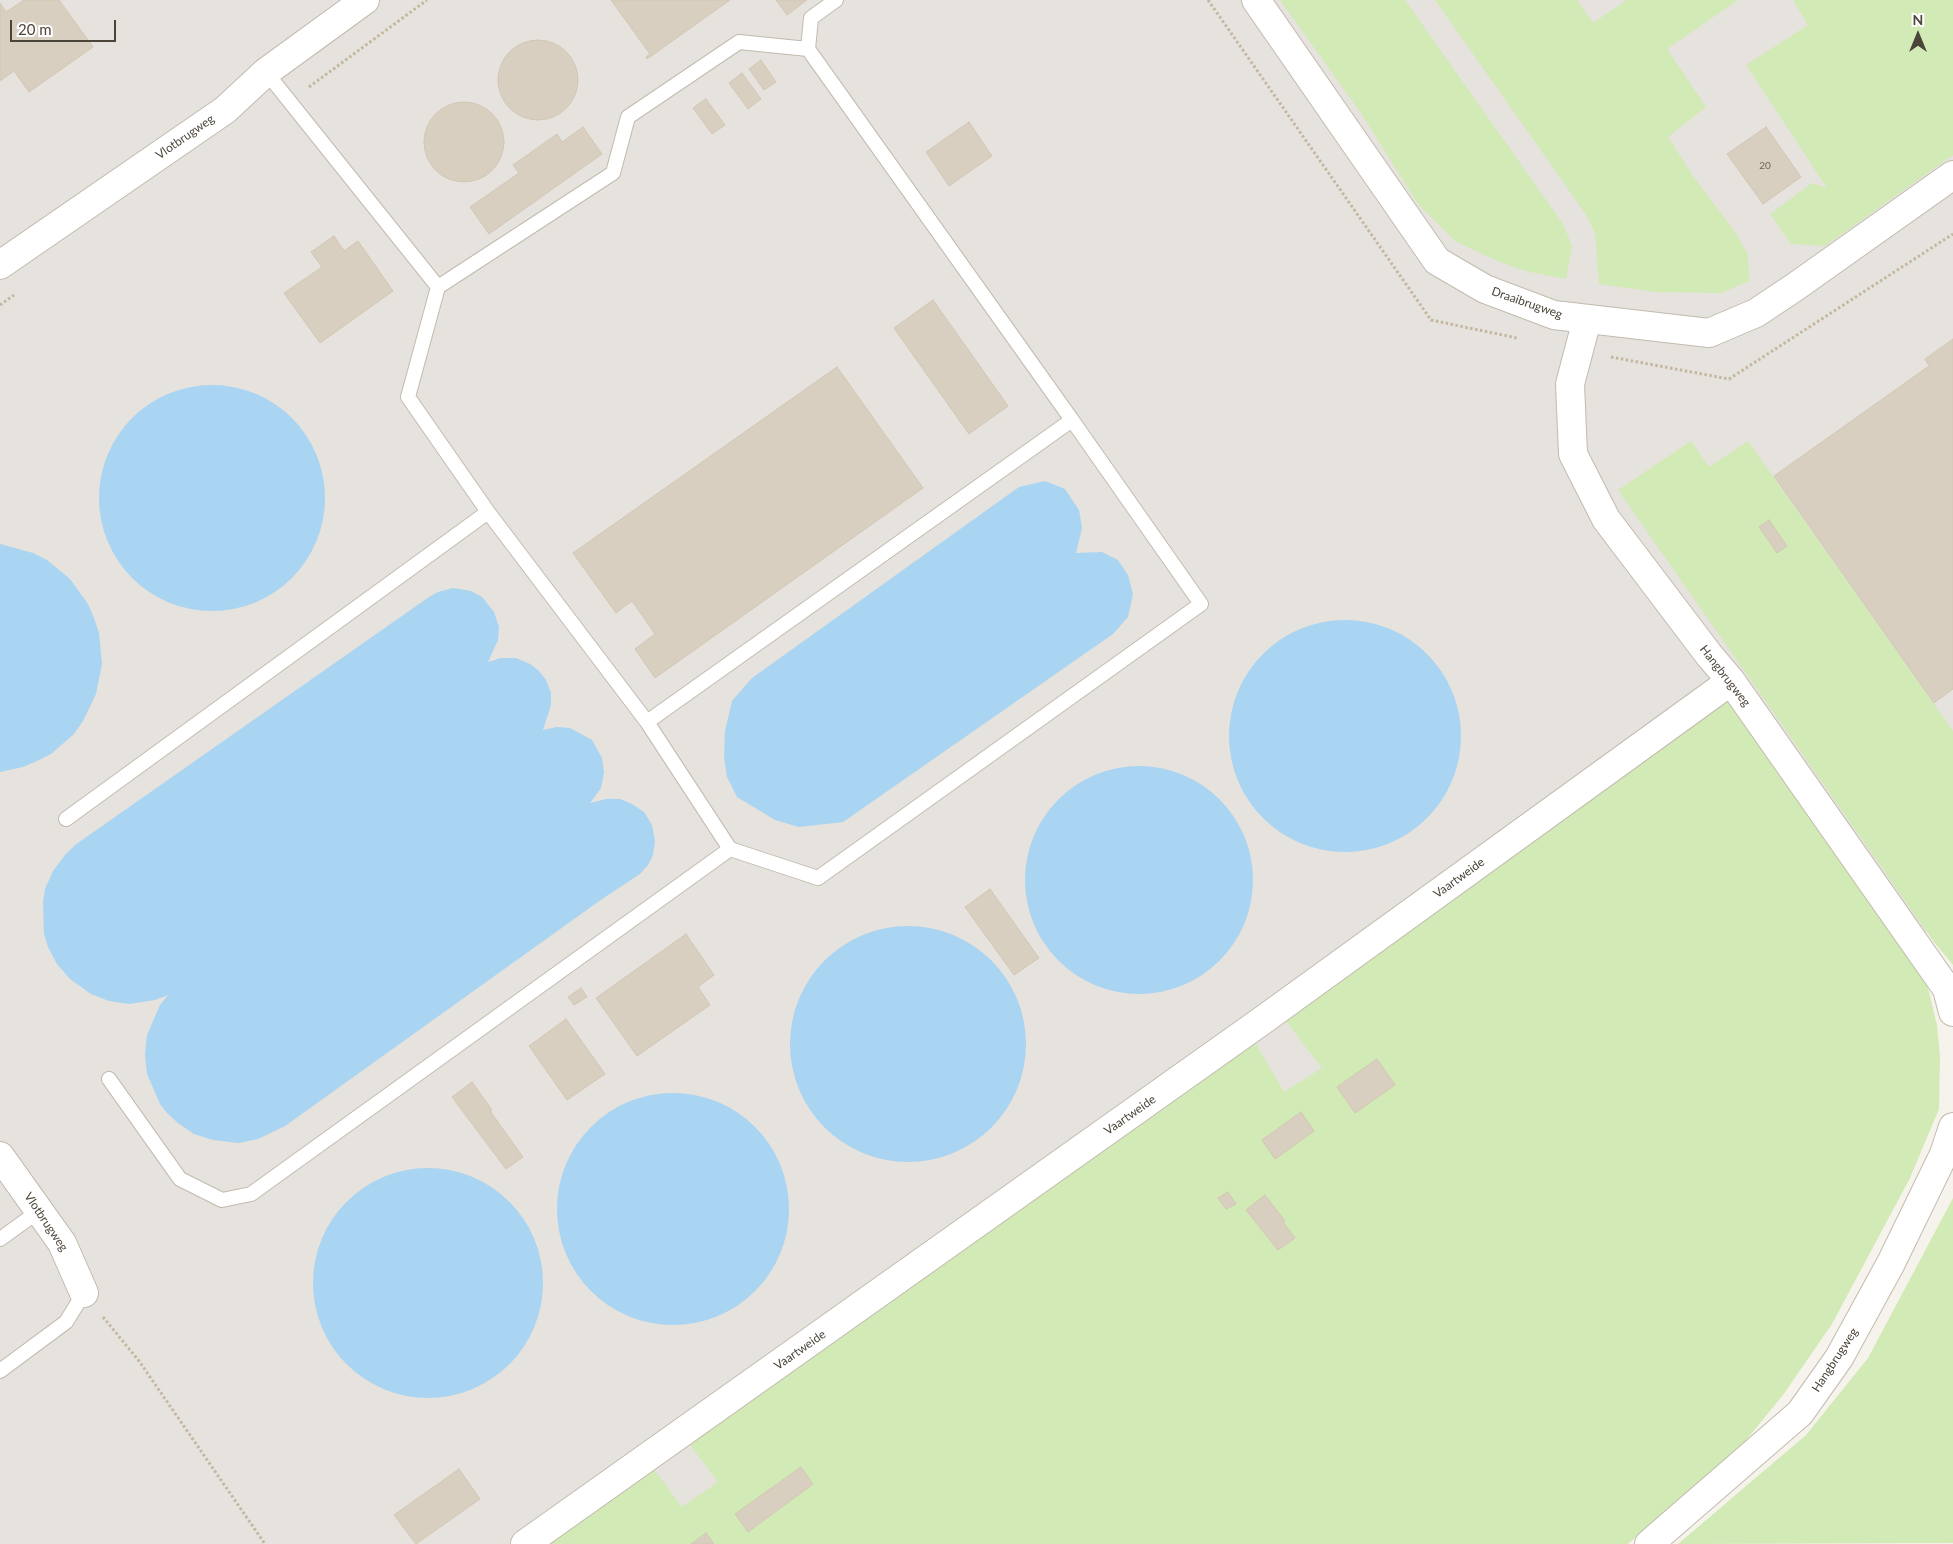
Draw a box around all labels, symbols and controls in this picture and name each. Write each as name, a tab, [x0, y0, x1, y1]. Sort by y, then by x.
scale bar	[12, 10, 119, 42]
north arrow	[1893, 10, 1943, 60]
text: N	[1913, 11, 1923, 28]
text: 20 m	[18, 20, 52, 38]
street label: Vlotbrugweg	[153, 112, 217, 162]
house number: 20	[1759, 160, 1771, 172]
street label: Draaibrugweg	[1490, 284, 1564, 322]
street label: Hangbrugweg	[1697, 642, 1753, 710]
street label: Vaartweide	[1431, 855, 1487, 901]
street label: Vaartweide	[1102, 1092, 1158, 1138]
street label: Vlotbrugweg	[21, 1190, 71, 1254]
street label: Hangbrugweg	[1809, 1325, 1861, 1395]
street label: Vaartweide	[772, 1327, 828, 1373]

